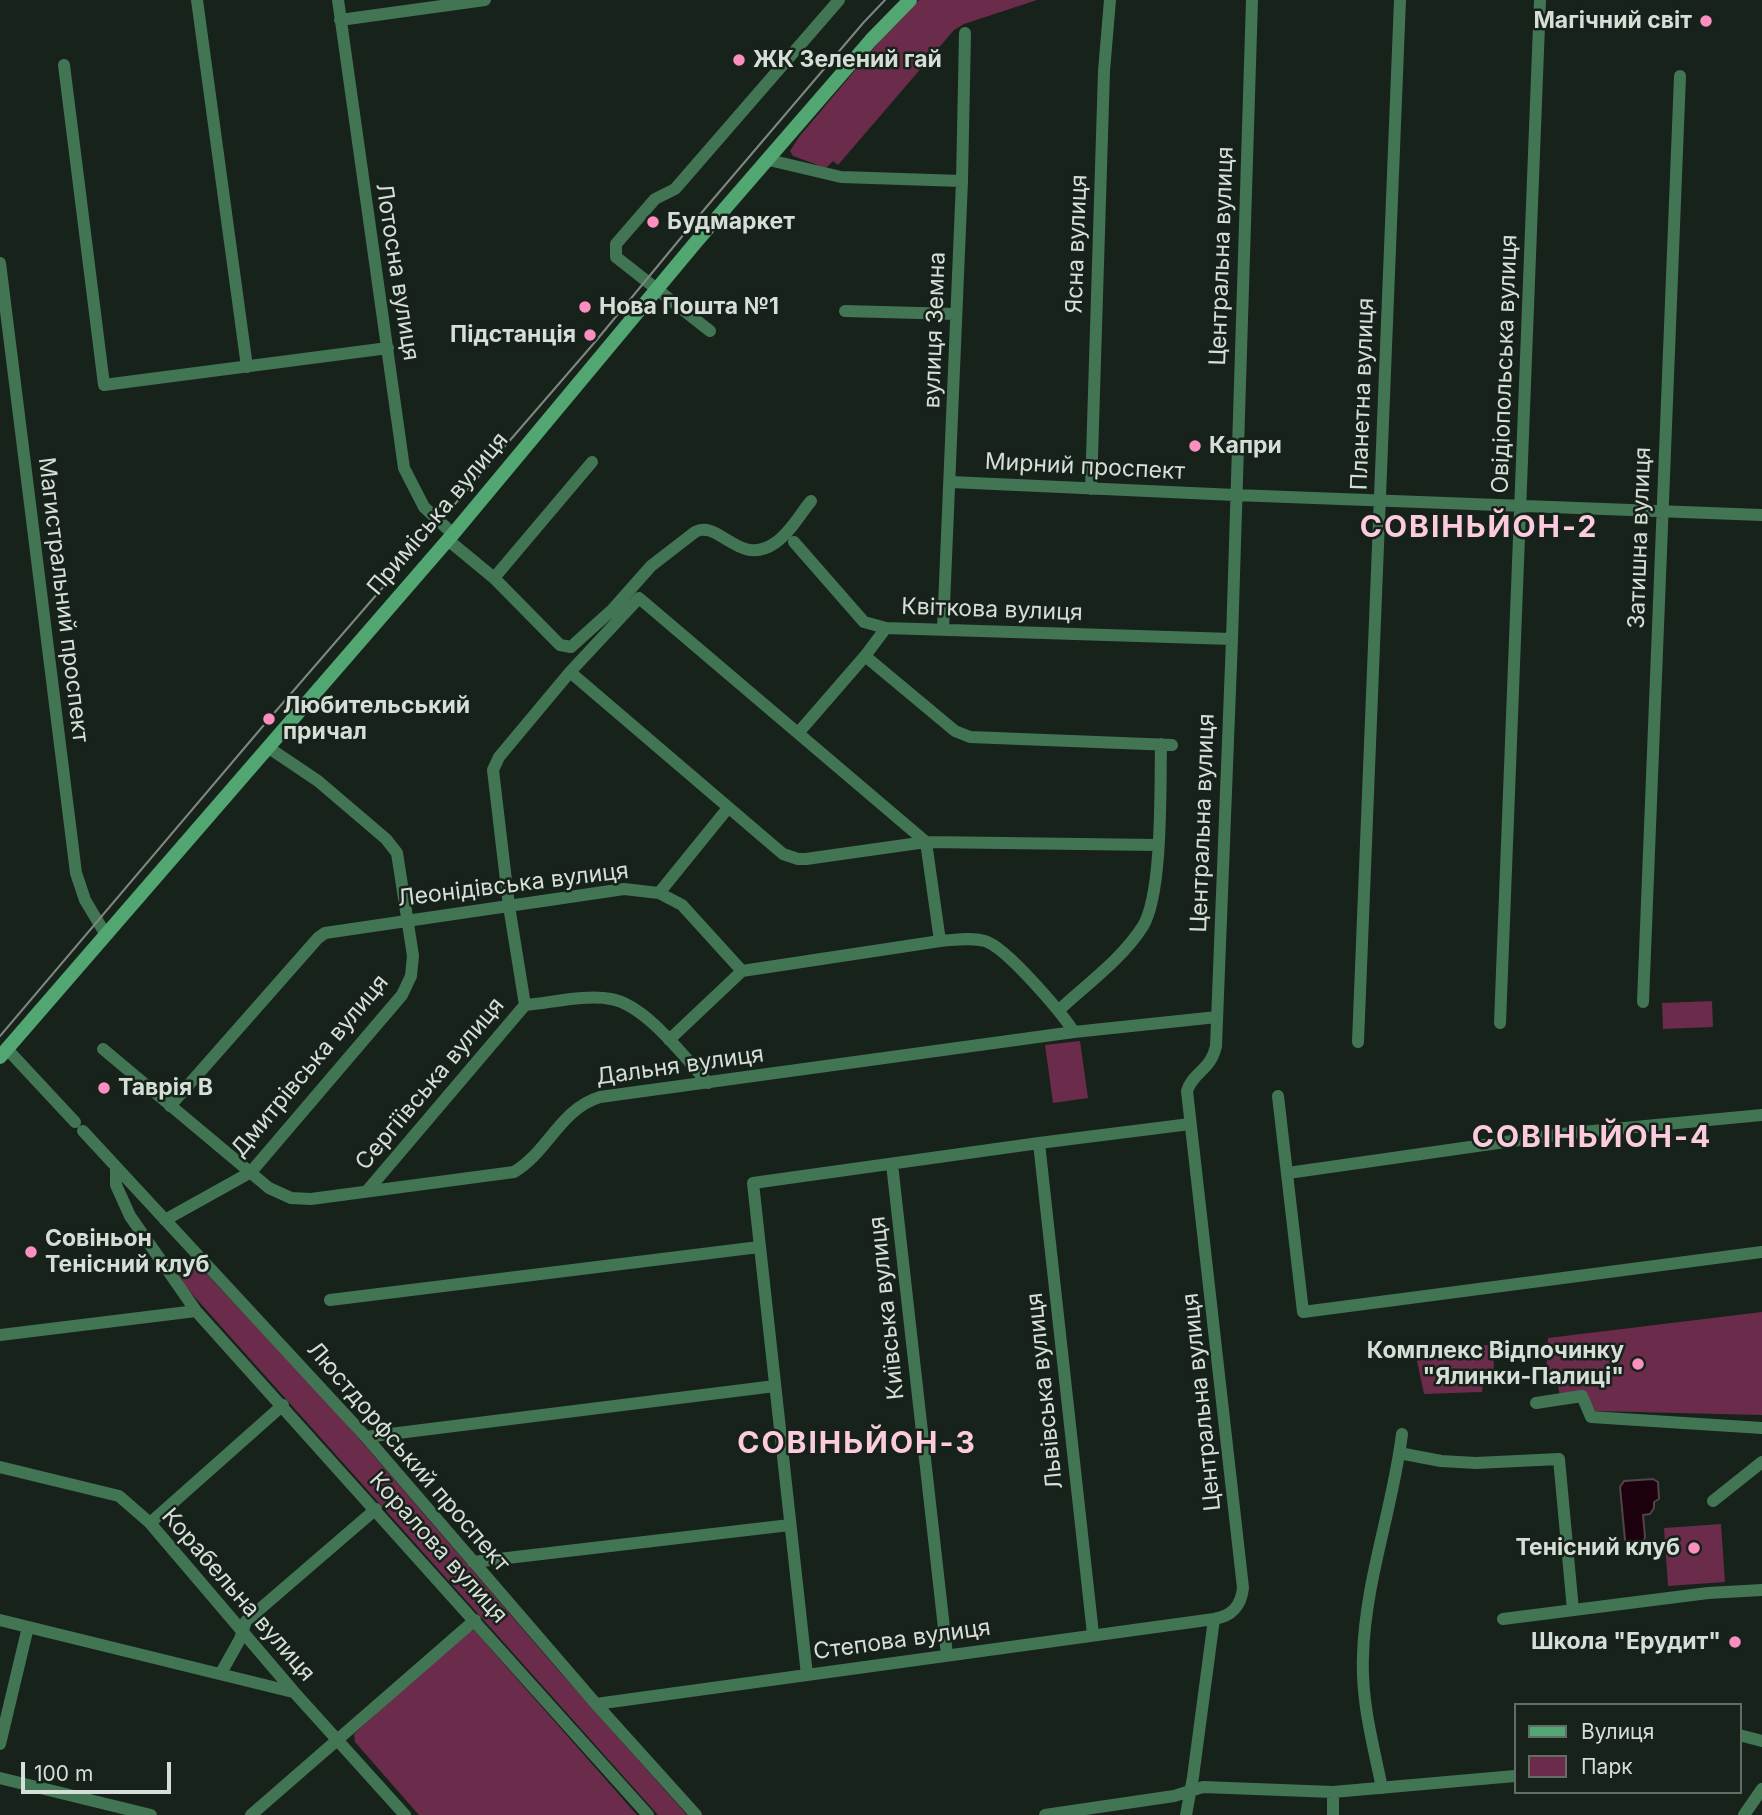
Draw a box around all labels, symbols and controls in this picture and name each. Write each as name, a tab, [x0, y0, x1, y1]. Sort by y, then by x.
place label: Магічний світ	[1533, 7, 1692, 35]
marker: Магічний світ	[1698, 13, 1714, 29]
place label: ЖК Зелений гай	[753, 46, 942, 74]
marker: ЖК Зелений гай	[731, 52, 747, 68]
street label: Центральна вулиця	[1204, 146, 1240, 366]
street label: Ясна вулиця	[1061, 174, 1093, 314]
street label: Лотосна вулиця	[369, 181, 425, 363]
place label: Будмаркет	[667, 208, 795, 236]
marker: Будмаркет	[645, 214, 661, 230]
street label: Овідіопольська вулиця	[1487, 234, 1523, 494]
street label: вулиця Земна	[918, 251, 952, 409]
place label: Нова Пошта №1	[599, 293, 779, 321]
street label: Планетна вулиця	[1346, 297, 1380, 491]
marker: Нова Пошта №1	[577, 299, 593, 315]
place label: Підстанція	[450, 321, 576, 349]
marker: Підстанція	[582, 327, 598, 343]
street label: Приміська вулиця	[362, 427, 514, 601]
place label: Капри	[1209, 432, 1282, 460]
marker: Капри	[1187, 438, 1203, 454]
street label: Затишна вулиця	[1623, 447, 1657, 629]
street label: Мирний проспект	[984, 448, 1186, 486]
street label: Магистральний проспект	[32, 456, 94, 744]
district label: СОВІНЬЙОН-2	[1361, 510, 1597, 546]
street label: Квіткова вулиця	[901, 593, 1083, 627]
place label: Любительський причал	[283, 692, 470, 746]
marker: Любительський причал	[261, 711, 277, 727]
street label: Центральна вулиця	[1185, 713, 1221, 933]
street label: Леонідівська вулиця	[396, 857, 630, 913]
street label: Дмитрівська вулиця	[226, 969, 394, 1163]
street label: Сергіївська вулиця	[350, 992, 510, 1176]
street label: Дальня вулиця	[594, 1041, 766, 1091]
place label: Таврія В	[118, 1074, 213, 1102]
marker: Таврія В	[96, 1080, 112, 1096]
district label: СОВІНЬЙОН-4	[1473, 1120, 1711, 1156]
street label: Київська вулиця	[864, 1215, 910, 1401]
place label: Совіньон Тенісний клуб	[45, 1225, 210, 1279]
marker: Совіньон Тенісний клуб	[23, 1244, 39, 1260]
street label: Львівська вулиця	[1021, 1291, 1069, 1491]
street label: Центральна вулиця	[1177, 1292, 1227, 1512]
street label: Люстдорфський проспект	[301, 1336, 515, 1578]
place label: Комплекс Відпочинку "Ялинки-Палиці"	[1367, 1337, 1624, 1391]
marker: Комплекс Відпочинку "Ялинки-Палиці"	[1630, 1356, 1646, 1372]
district label: СОВІНЬЙОН-3	[739, 1426, 975, 1462]
street label: Коралова вулиця	[363, 1467, 513, 1629]
street label: Корабельна вулиця	[155, 1503, 321, 1687]
place label: Тенісний клуб	[1515, 1534, 1680, 1562]
marker: Тенісний клуб	[1686, 1540, 1702, 1556]
street label: Степова вулиця	[812, 1614, 992, 1666]
place label: Школа "Ерудит"	[1531, 1628, 1721, 1656]
marker: Школа "Ерудит"	[1727, 1634, 1743, 1650]
legend	[1514, 1703, 1741, 1794]
text: Вулиця	[1581, 1719, 1654, 1744]
scale bar	[24, 1748, 175, 1792]
text: Парк	[1581, 1754, 1633, 1779]
text: 100 m	[34, 1761, 93, 1786]

